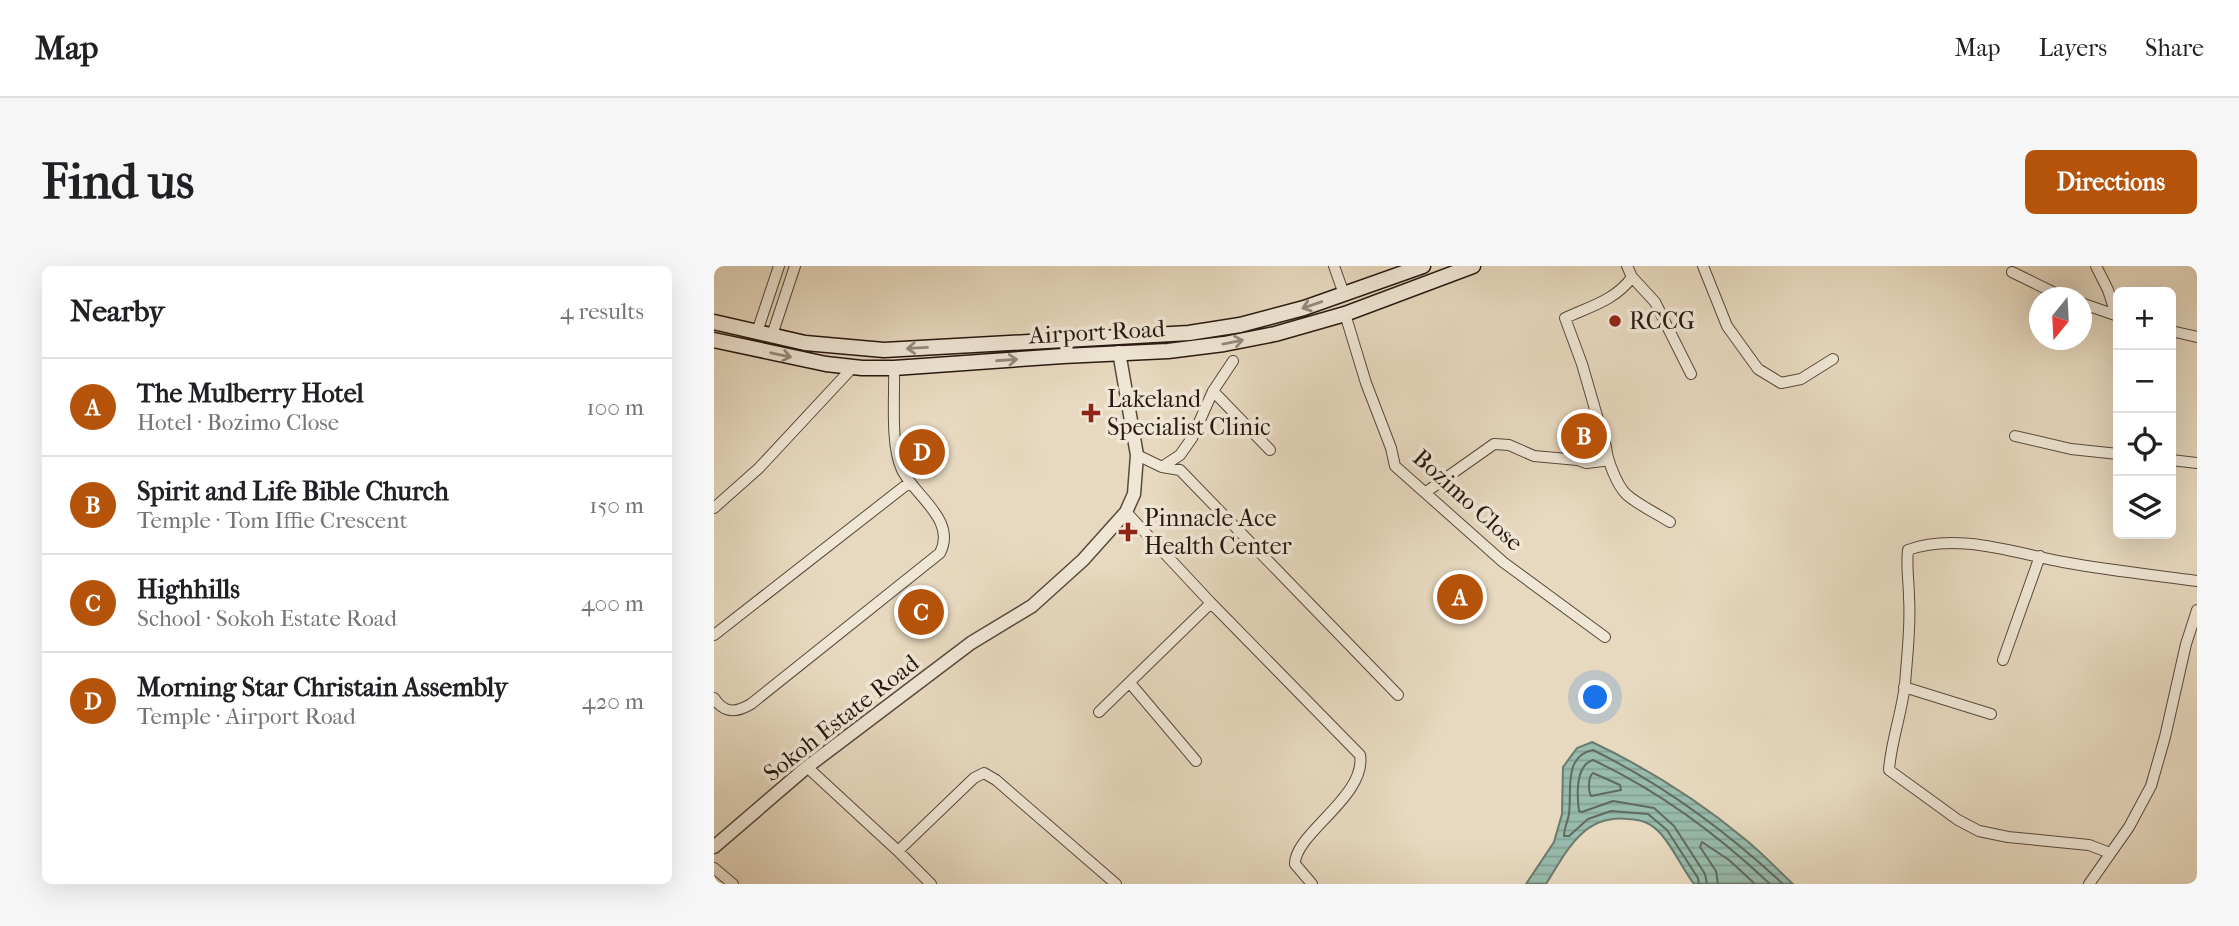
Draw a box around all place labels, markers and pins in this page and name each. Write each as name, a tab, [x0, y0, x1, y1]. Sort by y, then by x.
place label: RCCG	[1629, 307, 1695, 335]
marker: RCCG	[1607, 313, 1623, 329]
place label: Lakeland Specialist Clinic	[1107, 385, 1271, 441]
marker: Lakeland Specialist Clinic	[1081, 403, 1101, 423]
pin: B	[1561, 410, 1607, 462]
pin: D	[899, 426, 945, 478]
place label: Pinnacle Ace Health Center	[1144, 504, 1293, 560]
marker: Pinnacle Ace Health Center	[1118, 522, 1138, 542]
pin: A	[1437, 571, 1483, 623]
pin: C	[898, 586, 944, 638]

